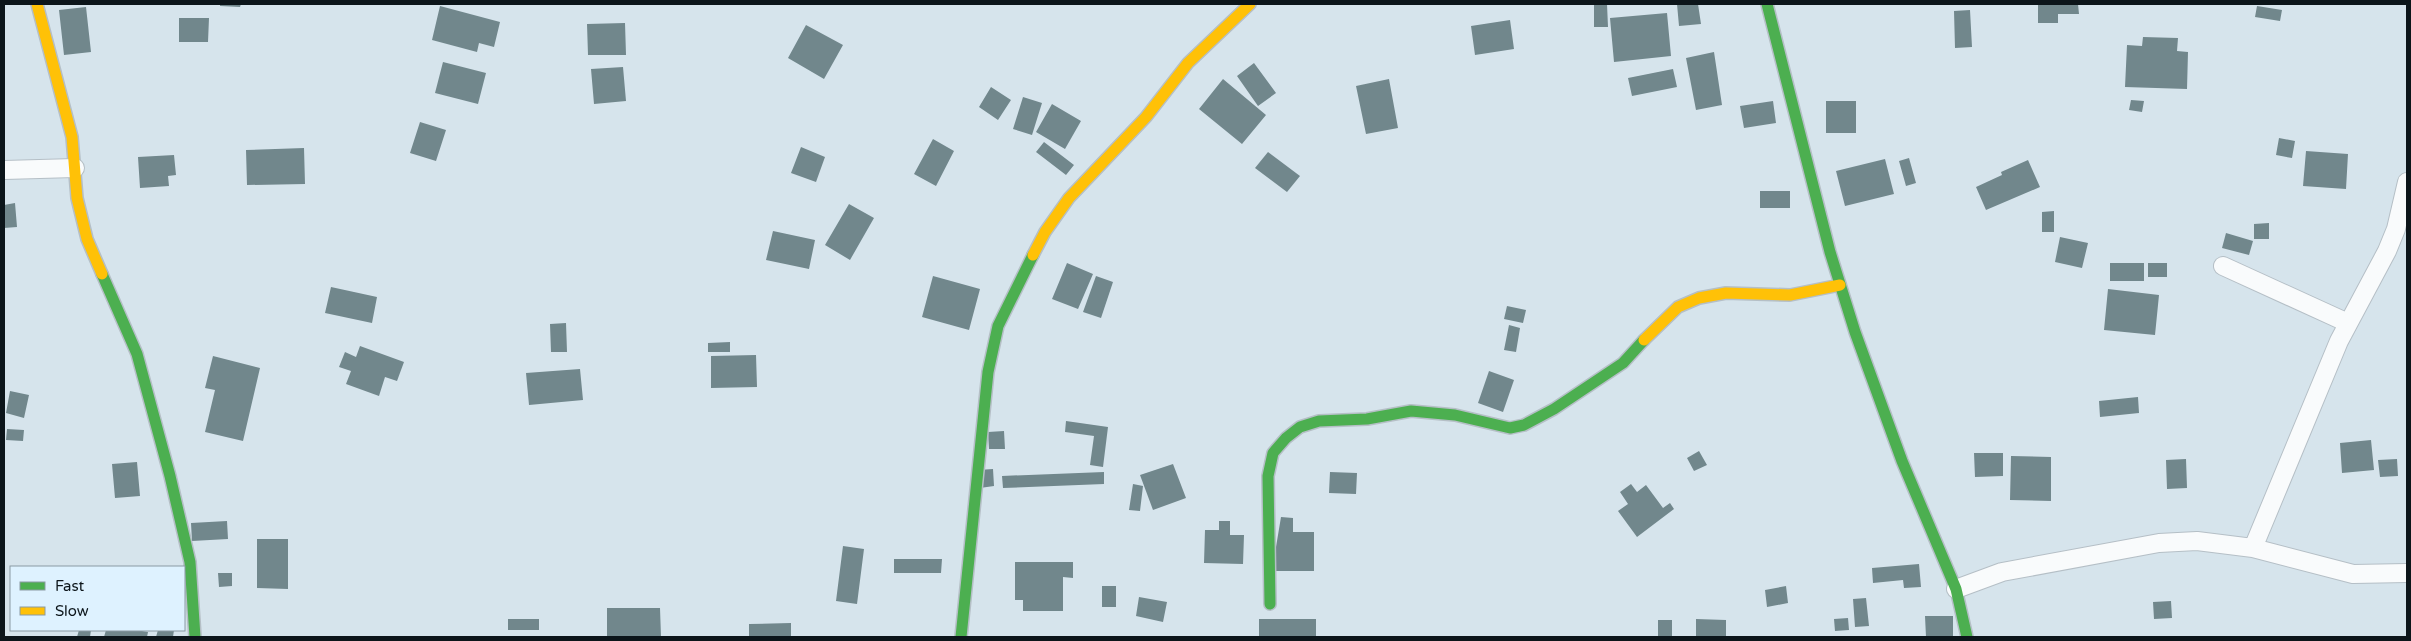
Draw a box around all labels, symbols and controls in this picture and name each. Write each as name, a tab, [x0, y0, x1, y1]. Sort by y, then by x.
legend	[10, 566, 185, 631]
text: Fast	[55, 577, 85, 595]
text: Slow	[55, 602, 89, 620]

